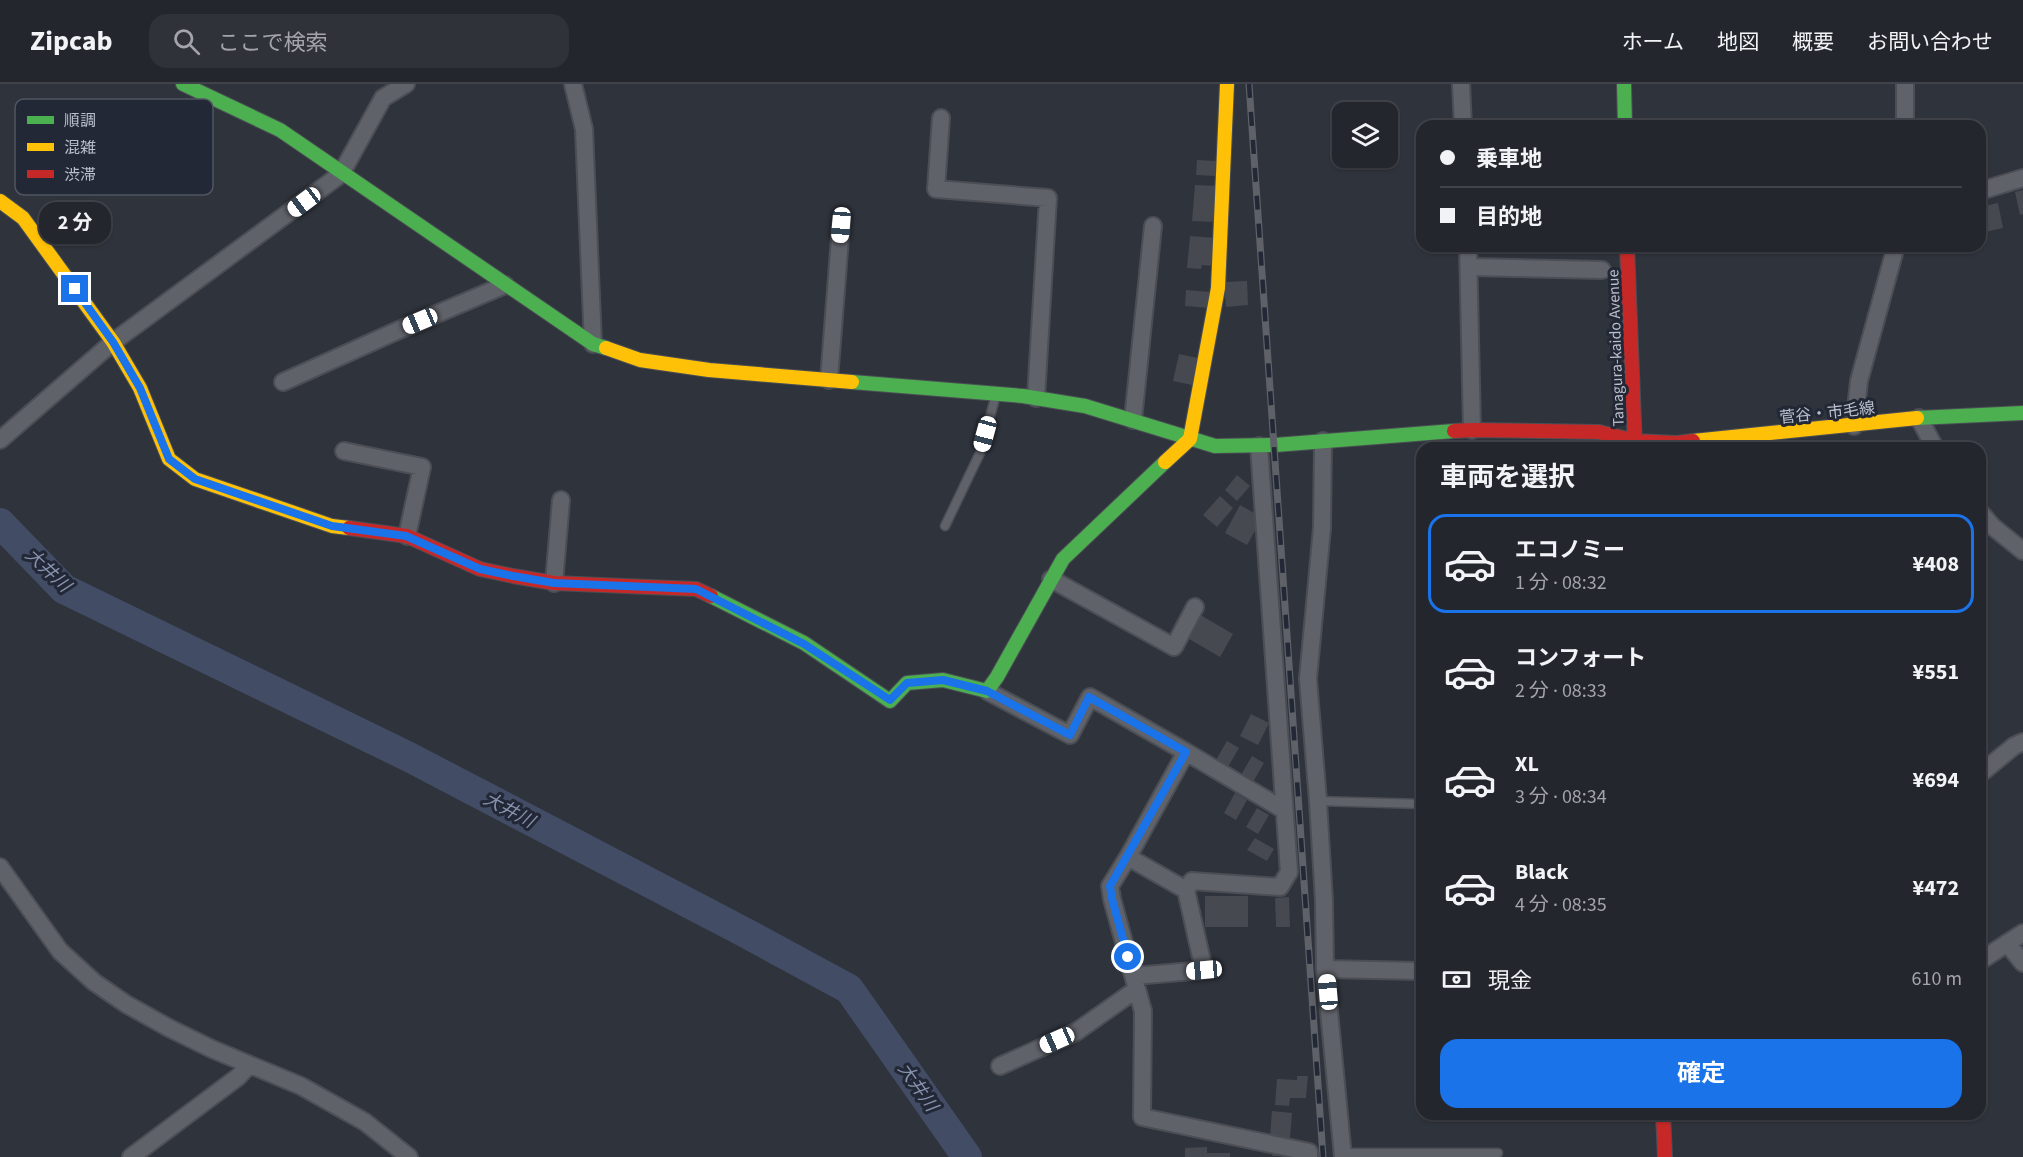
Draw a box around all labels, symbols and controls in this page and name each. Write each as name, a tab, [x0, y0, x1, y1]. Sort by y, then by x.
search box	[149, 14, 569, 68]
text: Zipcab	[30, 21, 113, 61]
icon: search	[170, 25, 203, 58]
text: ここで検索	[218, 27, 328, 59]
text: ホーム	[1622, 27, 1684, 57]
text: 地図	[1717, 27, 1759, 57]
text: 概要	[1792, 27, 1834, 57]
text: お問い合わせ	[1867, 27, 1993, 57]
legend	[15, 99, 213, 195]
map controls	[1332, 102, 1398, 168]
button: layers	[1332, 102, 1398, 168]
text: 順調	[64, 110, 96, 132]
text: 混雑	[64, 137, 96, 159]
text: 乗車地	[1476, 143, 1542, 175]
text: 渋滞	[64, 164, 96, 186]
car	[284, 184, 324, 220]
text: 目的地	[1476, 201, 1542, 233]
callout: 2 分	[39, 202, 111, 244]
car	[830, 206, 852, 244]
text: 2 分	[58, 209, 92, 237]
street label: Tanagura-kaido Avenue	[1602, 269, 1630, 427]
route end	[61, 275, 88, 302]
car	[400, 306, 440, 336]
street label: 菅谷・市毛線	[1778, 397, 1876, 429]
car	[972, 414, 998, 454]
text: 車両を選択	[1440, 458, 1575, 497]
text: エコノミー	[1515, 534, 1625, 566]
icon: car	[1443, 537, 1497, 591]
water label: 大井川	[19, 543, 77, 599]
text: ¥408	[1913, 548, 1959, 580]
text: 1 分 · 08:32	[1515, 569, 1607, 597]
text: コンフォート	[1515, 642, 1646, 674]
icon: car	[1443, 645, 1497, 699]
text: ¥551	[1913, 656, 1959, 688]
text: 2 分 · 08:33	[1515, 677, 1607, 705]
text: XL	[1515, 748, 1539, 780]
icon: car	[1443, 753, 1497, 807]
text: ¥694	[1913, 764, 1959, 796]
text: 3 分 · 08:34	[1515, 783, 1607, 811]
water label: 大井川	[479, 787, 540, 835]
text: Black	[1515, 856, 1569, 888]
icon: car	[1443, 861, 1497, 915]
text: ¥472	[1913, 872, 1959, 904]
text: 4 分 · 08:35	[1515, 891, 1607, 919]
route start	[1114, 943, 1141, 970]
car	[1185, 959, 1223, 981]
icon: cash	[1440, 963, 1473, 996]
text: 現金	[1488, 965, 1532, 997]
text: 610 m	[1912, 965, 1962, 993]
car	[1317, 973, 1339, 1011]
car	[1037, 1024, 1077, 1056]
button: 確定	[1440, 1039, 1962, 1108]
water label: 大井川	[892, 1058, 944, 1118]

